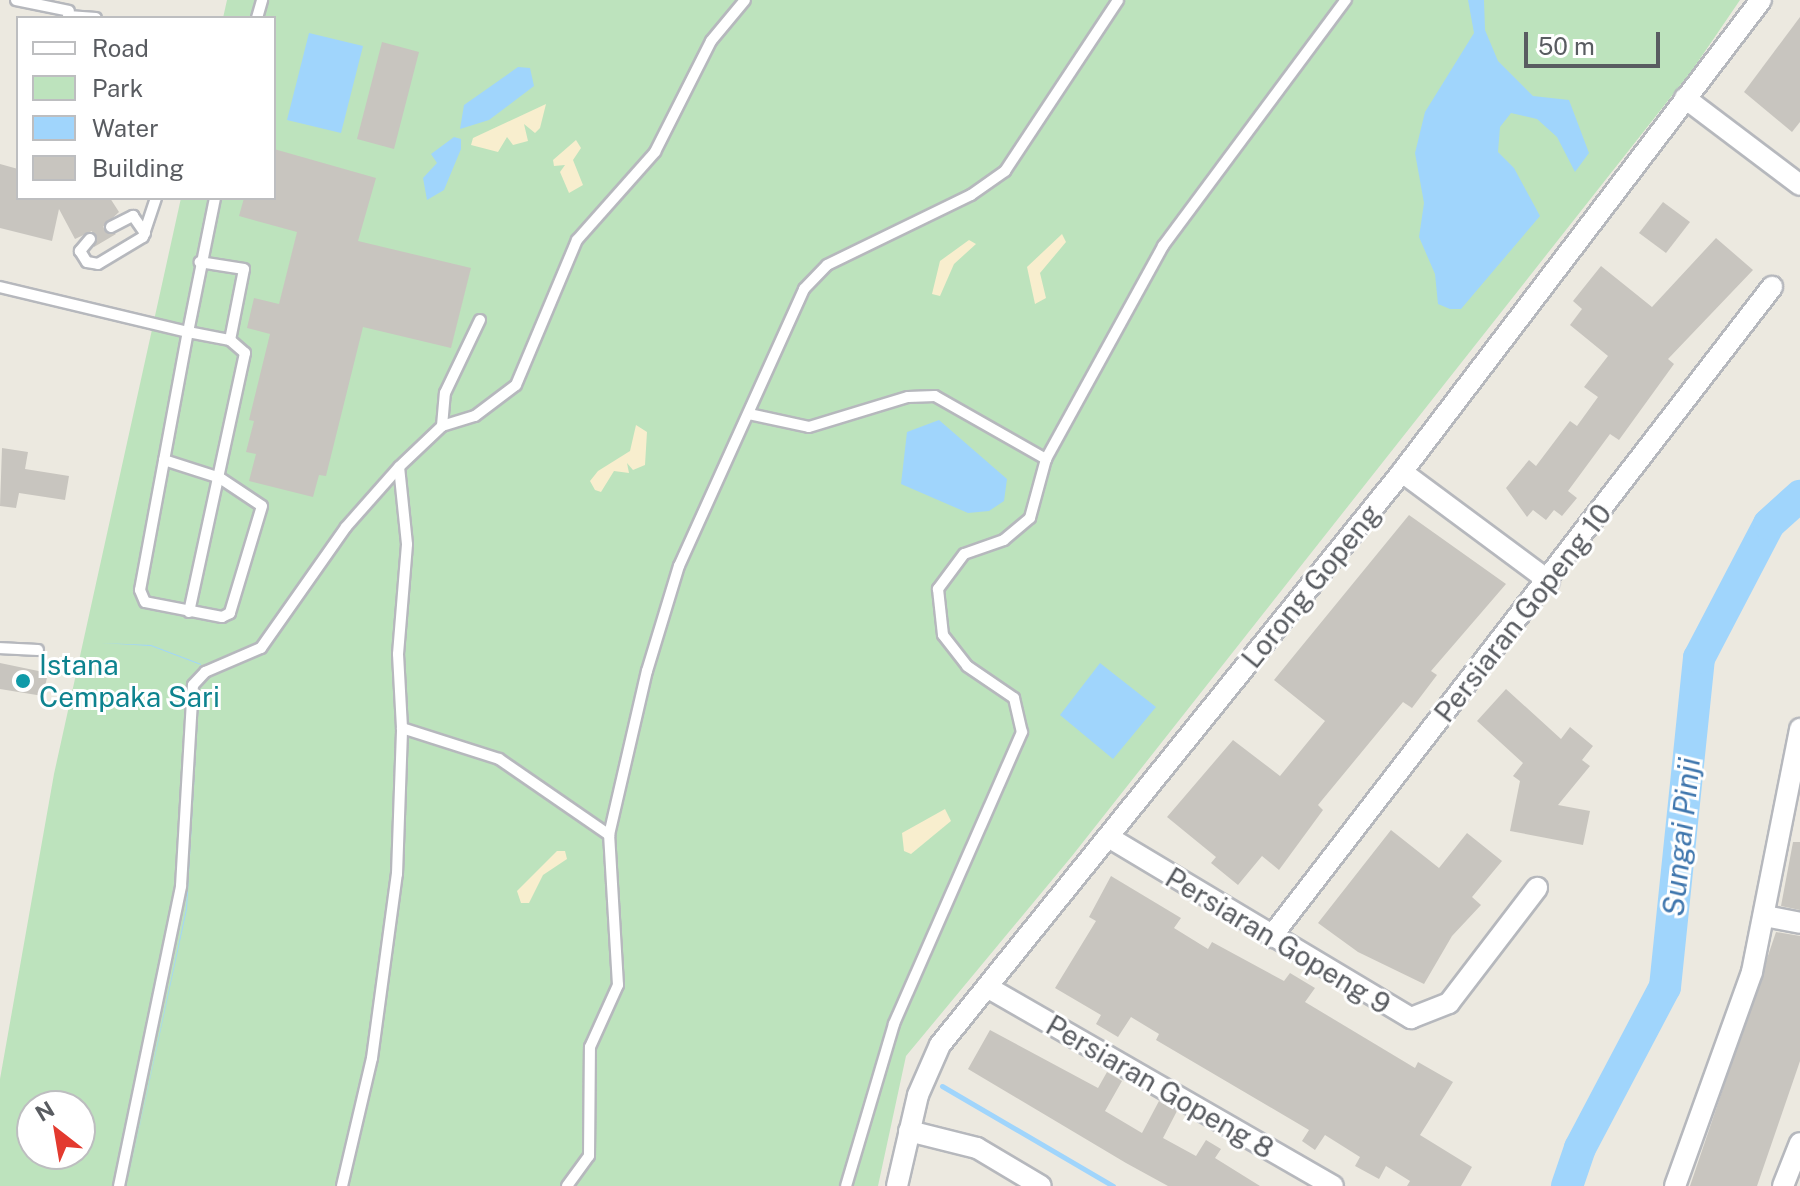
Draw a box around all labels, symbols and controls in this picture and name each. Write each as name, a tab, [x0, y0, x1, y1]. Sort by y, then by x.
legend	[16, 16, 276, 200]
scale bar	[1528, 16, 1664, 66]
text: 50 m	[1538, 32, 1595, 60]
text: Road	[92, 34, 149, 62]
text: Park	[92, 74, 143, 102]
text: Water	[92, 114, 159, 142]
text: Building	[92, 154, 184, 182]
street label: Lorong Gopeng	[1235, 497, 1387, 675]
street label: Persiaran Gopeng 10	[1427, 497, 1619, 729]
place label: Istana Cempaka Sari	[39, 648, 220, 714]
marker: Istana Cempaka Sari	[14, 672, 32, 690]
water label: Sungai Pinji	[1655, 756, 1707, 918]
street label: Persiaran Gopeng 9	[1159, 861, 1397, 1021]
street label: Persiaran Gopeng 8	[1040, 1008, 1280, 1166]
north arrow	[16, 1090, 96, 1170]
text: N	[31, 1096, 59, 1127]

